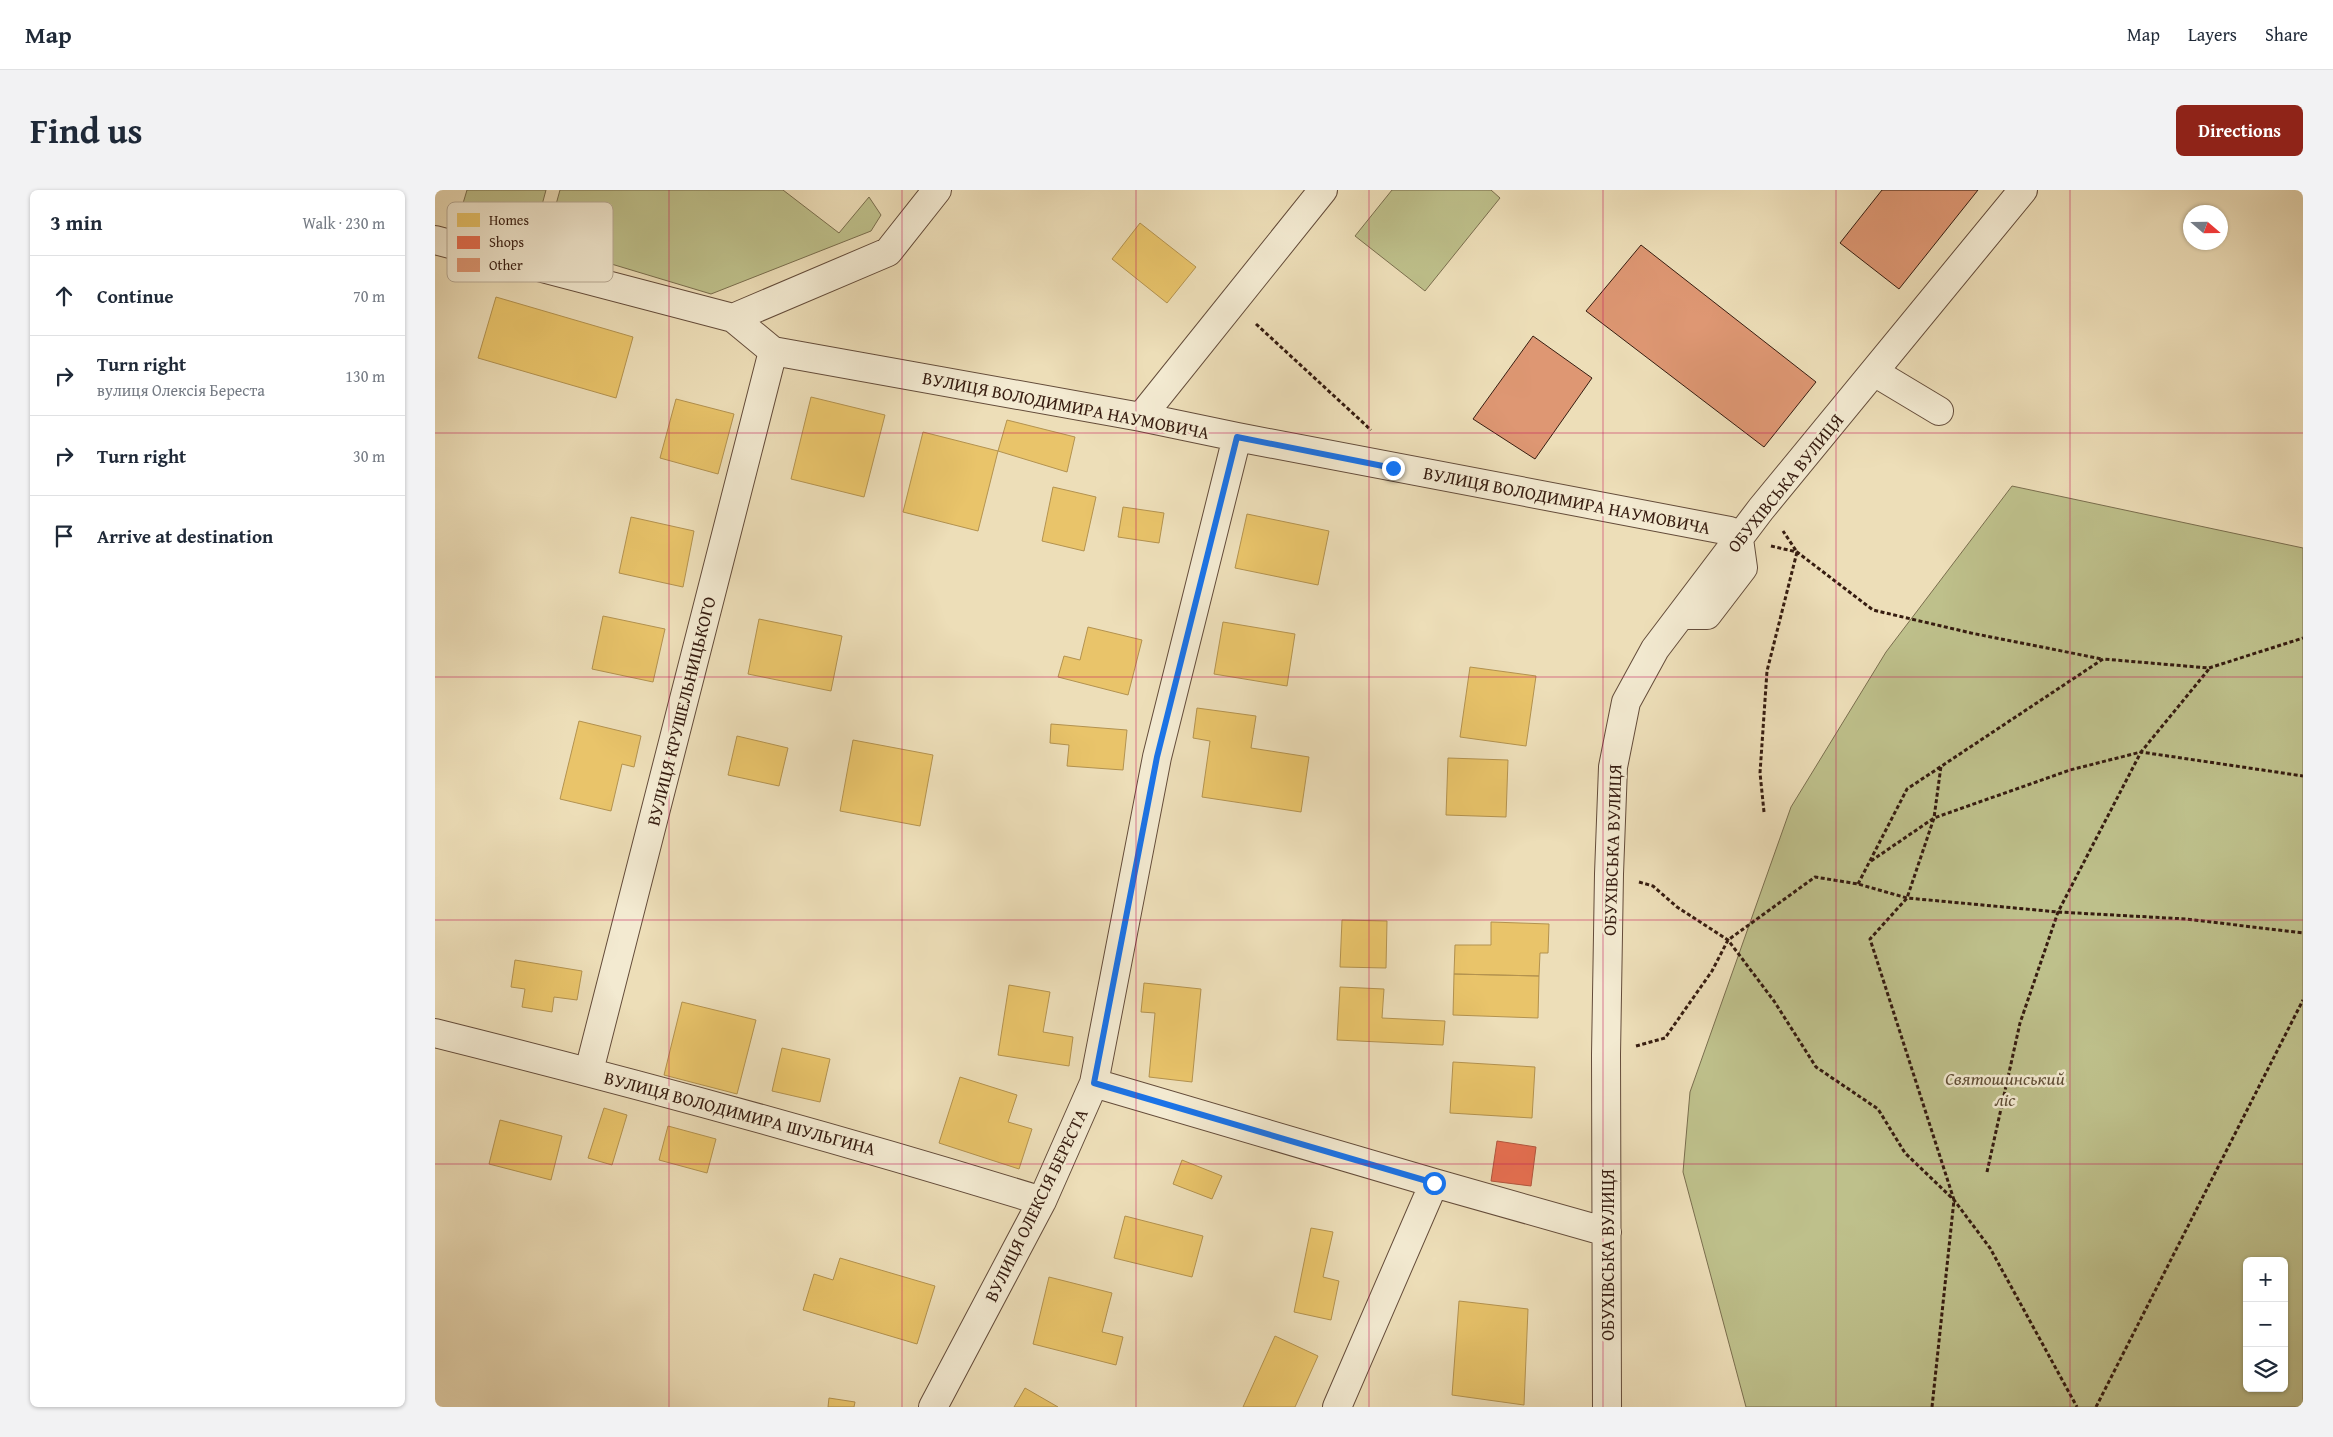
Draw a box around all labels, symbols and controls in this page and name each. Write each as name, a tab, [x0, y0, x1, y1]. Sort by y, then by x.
text: Map	[25, 17, 72, 52]
text: Map	[2127, 21, 2160, 48]
text: Layers	[2188, 21, 2237, 48]
text: Share	[2265, 21, 2308, 48]
text: Find us	[30, 105, 143, 156]
button: Directions	[2176, 105, 2303, 156]
legend	[447, 202, 613, 282]
north arrow	[2183, 205, 2228, 250]
text: 3 min	[50, 207, 102, 238]
text: Homes	[489, 210, 529, 230]
text: Walk · 230 m	[302, 211, 385, 235]
text: Shops	[489, 232, 524, 252]
text: Other	[489, 255, 523, 275]
icon: ahead	[50, 282, 78, 310]
text: Continue	[97, 282, 174, 310]
text: 70 m	[353, 284, 385, 308]
text: Turn right	[97, 350, 186, 378]
icon: right	[50, 362, 78, 390]
text: 130 m	[345, 364, 385, 388]
street label: ВУЛИЦЯ ВОЛОДИМИРА НАУМОВИЧА	[920, 364, 1212, 446]
text: вулиця Олексія Береста	[97, 378, 265, 402]
street label: ОБУХІВСЬКА ВУЛИЦЯ	[1720, 407, 1850, 558]
icon: right	[50, 442, 78, 470]
text: Turn right	[97, 442, 186, 470]
text: 30 m	[353, 444, 385, 468]
route end	[1382, 457, 1405, 480]
street label: ВУЛИЦЯ ВОЛОДИМИРА НАУМОВИЧА	[1421, 459, 1713, 541]
icon: arrive	[50, 522, 78, 550]
text: Arrive at destination	[97, 522, 273, 550]
street label: ВУЛИЦЯ КРУШЕЛЬНИЦЬКОГО	[639, 593, 723, 829]
street label: ОБУХІВСЬКА ВУЛИЦЯ	[1596, 763, 1629, 936]
street label: ВУЛИЦЯ ВОЛОДИМИРА ШУЛЬГИНА	[601, 1064, 879, 1162]
park label: Святошинський ліс	[1945, 1065, 2065, 1113]
street label: ВУЛИЦЯ ОЛЕКСІЯ БЕРЕСТА	[977, 1104, 1095, 1306]
street label: ОБУХІВСЬКА ВУЛИЦЯ	[1594, 1169, 1621, 1341]
route start	[1423, 1172, 1446, 1195]
map controls	[2243, 1257, 2288, 1392]
button: +	[2243, 1257, 2288, 1302]
button: −	[2243, 1302, 2288, 1347]
button: layers	[2243, 1347, 2288, 1392]

